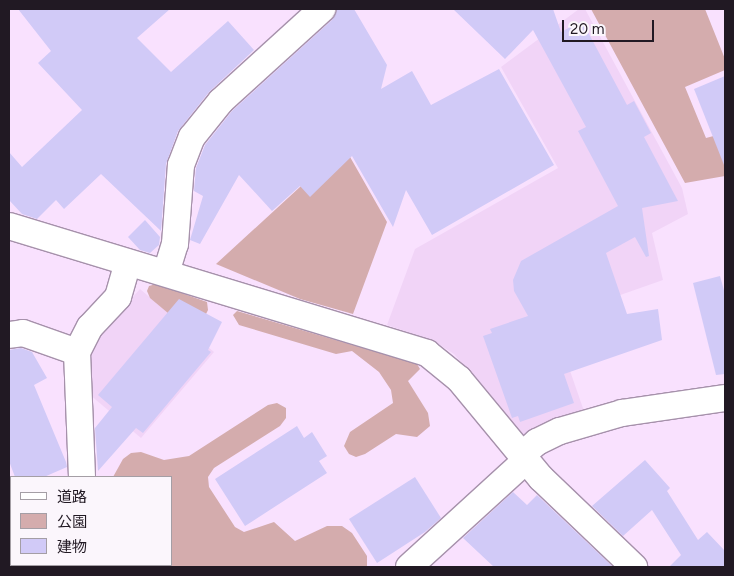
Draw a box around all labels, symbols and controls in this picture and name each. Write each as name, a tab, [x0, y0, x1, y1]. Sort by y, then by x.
scale bar	[564, 10, 656, 42]
text: 20 m	[570, 20, 604, 38]
legend	[10, 476, 172, 566]
text: 道路	[57, 488, 87, 506]
text: 公園	[57, 513, 87, 531]
text: 建物	[57, 538, 87, 556]

